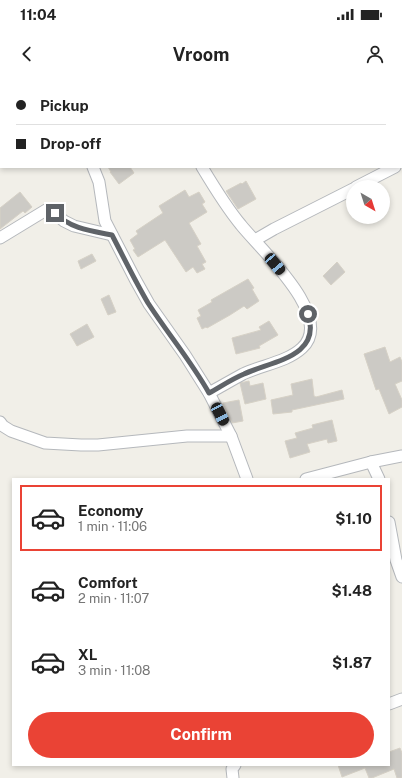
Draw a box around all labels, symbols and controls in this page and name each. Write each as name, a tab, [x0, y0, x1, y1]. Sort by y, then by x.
text: 11:04	[20, 6, 56, 23]
icon: back	[16, 43, 38, 65]
icon: person	[364, 43, 386, 65]
text: Vroom	[173, 44, 229, 65]
text: Pickup	[40, 97, 89, 114]
text: Drop-off	[40, 135, 101, 152]
north arrow	[346, 180, 390, 224]
map controls	[346, 180, 390, 224]
route end	[46, 204, 64, 222]
car	[263, 251, 287, 277]
route start	[299, 305, 317, 323]
car	[209, 401, 231, 427]
icon: car	[30, 500, 66, 536]
text: Economy	[78, 502, 143, 519]
text: $1.10	[335, 510, 372, 527]
text: 1 min · 11:06	[78, 519, 147, 534]
icon: car	[30, 572, 66, 608]
text: Comfort	[78, 574, 138, 591]
text: $1.48	[331, 582, 372, 599]
text: 2 min · 11:07	[78, 591, 149, 606]
icon: car	[30, 644, 66, 680]
text: XL	[78, 646, 97, 663]
text: $1.87	[332, 654, 372, 671]
text: 3 min · 11:08	[78, 663, 150, 678]
button: Confirm	[28, 712, 374, 758]

